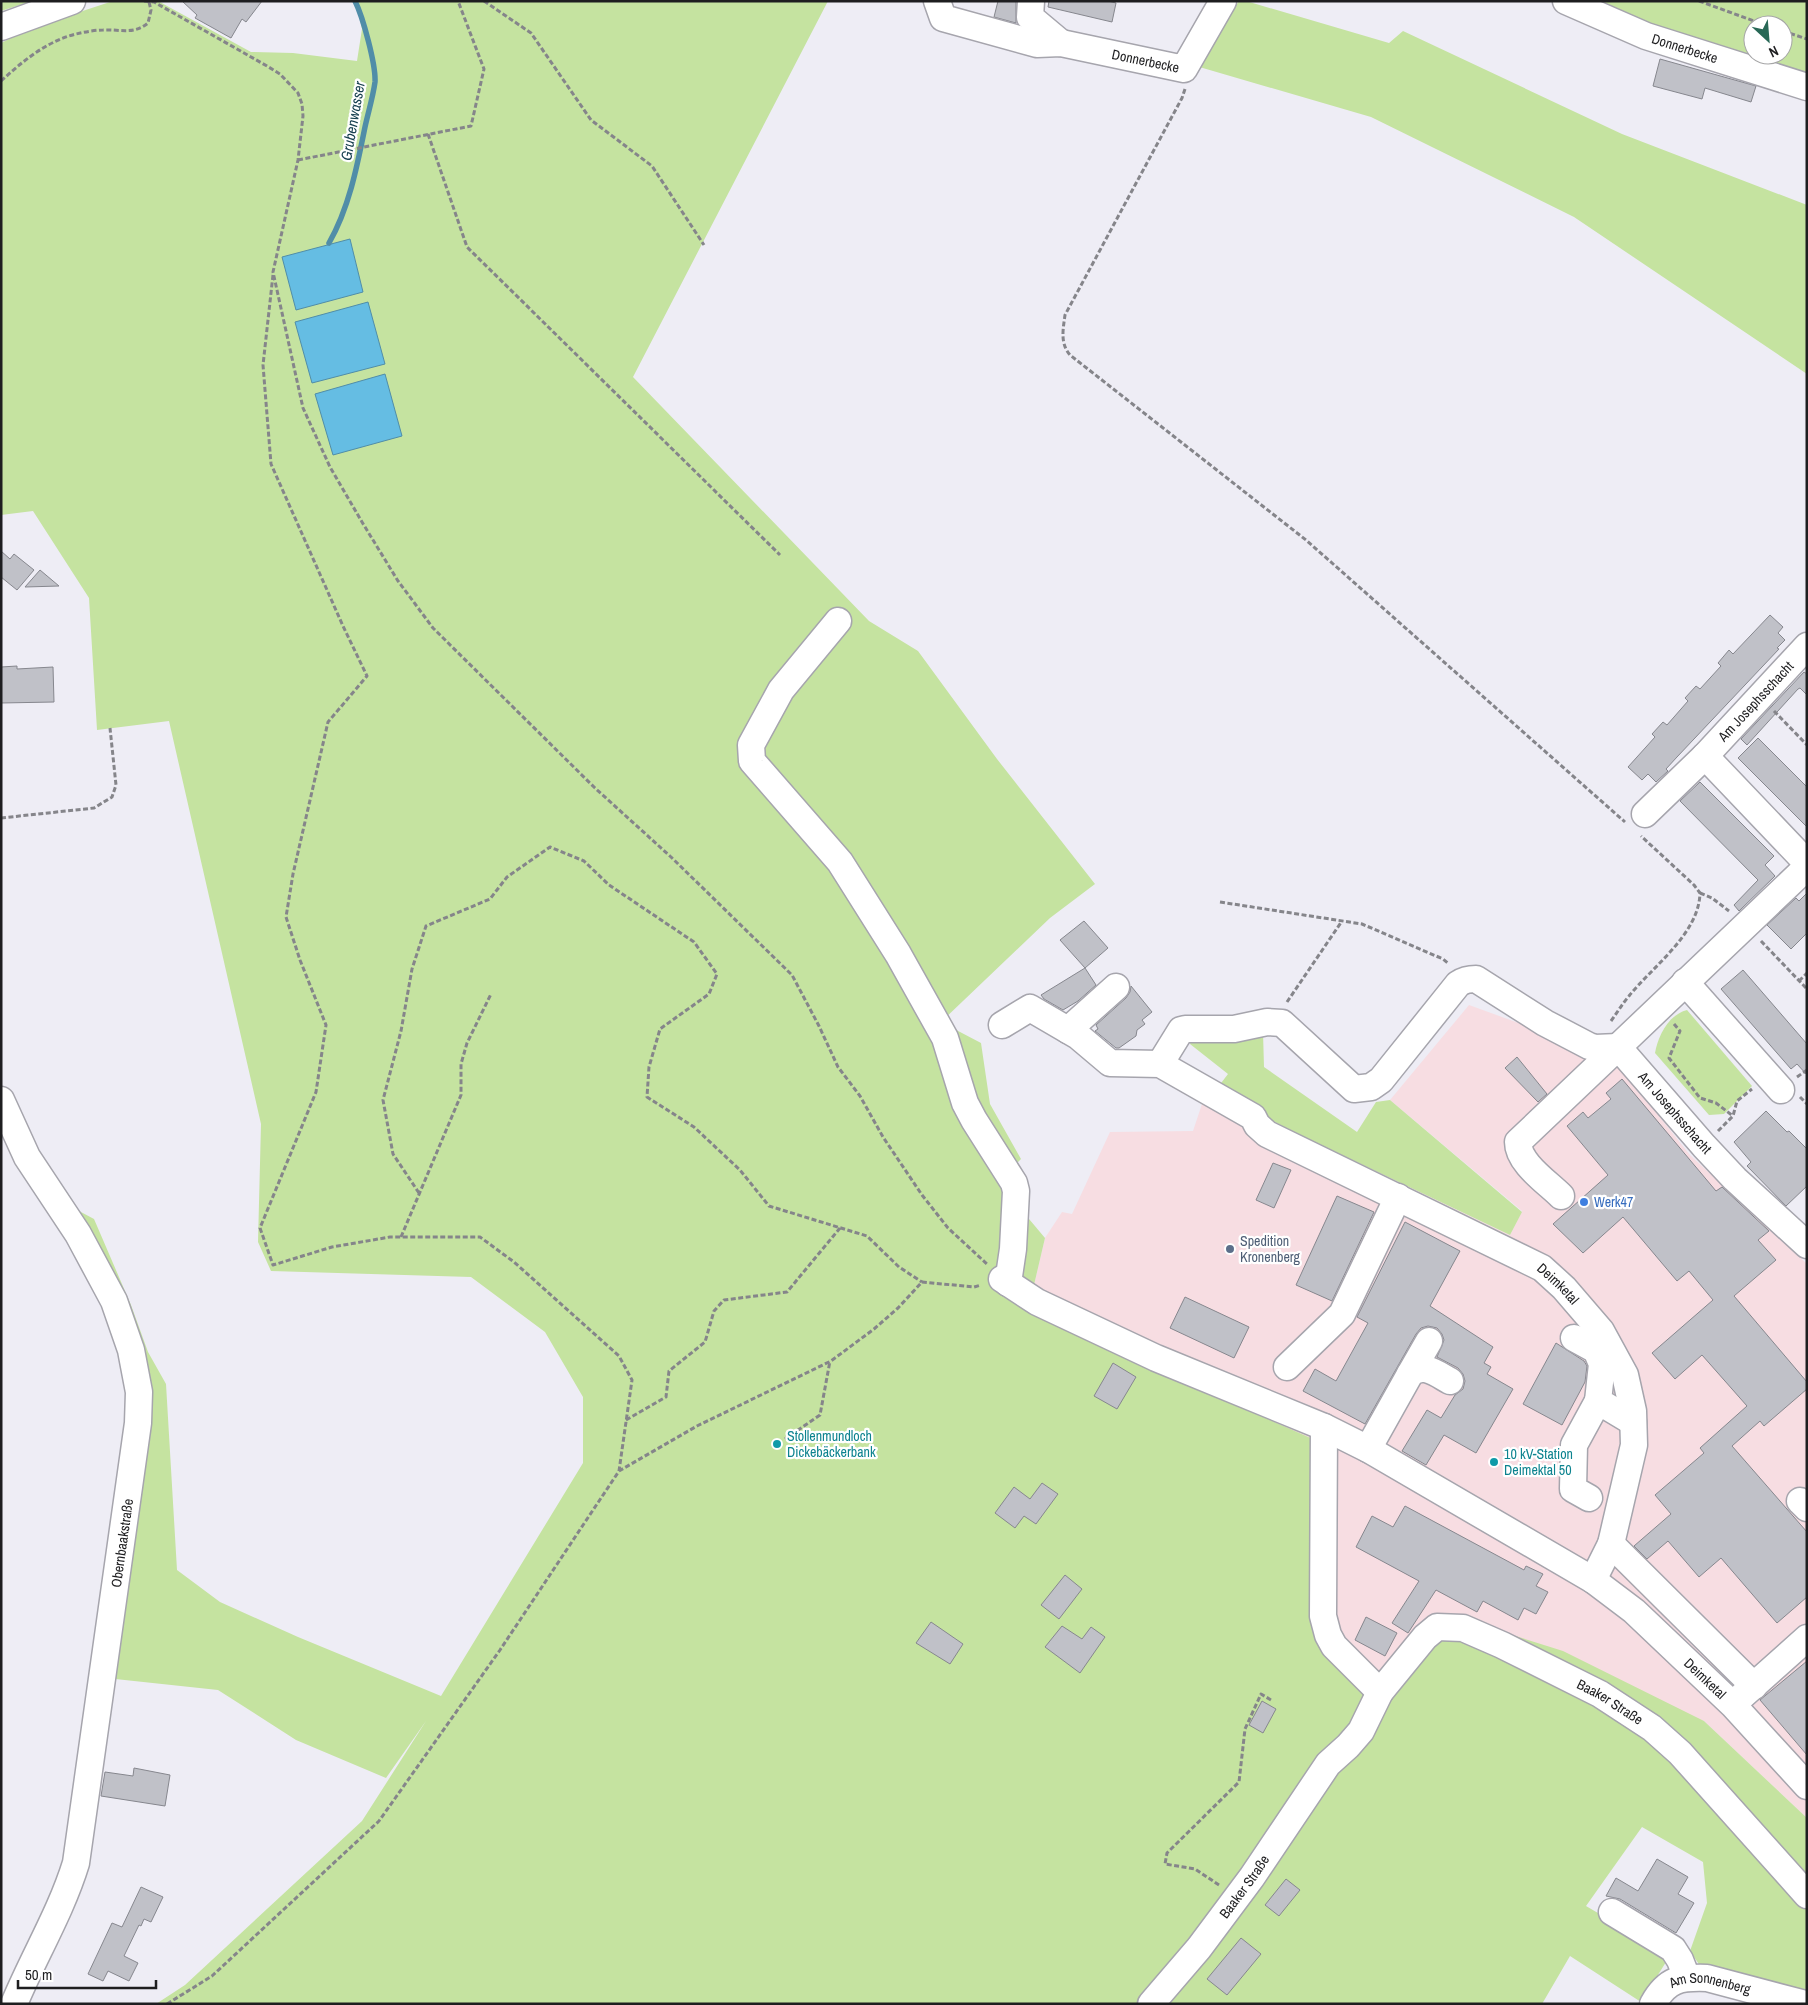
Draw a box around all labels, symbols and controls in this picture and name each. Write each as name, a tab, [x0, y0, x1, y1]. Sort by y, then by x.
north arrow	[1743, 15, 1793, 65]
street label: Donnerbecke	[1649, 29, 1720, 67]
text: N	[1766, 42, 1781, 62]
street label: Donnerbecke	[1110, 45, 1181, 77]
water label: Grubenwasser	[335, 79, 370, 162]
street label: Am Josephsschacht	[1713, 657, 1797, 746]
street label: Am Josephsschacht	[1634, 1067, 1716, 1157]
place label: Werk47	[1594, 1193, 1633, 1211]
marker: Werk47	[1578, 1196, 1590, 1208]
place label: Spedition Kronenberg	[1240, 1232, 1301, 1266]
marker: Spedition Kronenberg	[1224, 1243, 1236, 1255]
street label: Deimketal	[1533, 1259, 1583, 1308]
place label: Stollenmundloch Dickebäckerbank	[787, 1427, 876, 1461]
marker: Stollenmundloch Dickebäckerbank	[771, 1438, 783, 1450]
place label: 10 kV-Station Deimektal 50	[1504, 1445, 1573, 1479]
marker: 10 kV-Station Deimektal 50	[1488, 1456, 1500, 1468]
street label: Obernbaakstraße	[107, 1498, 137, 1588]
street label: Deimketal	[1680, 1654, 1730, 1703]
street label: Baaker Straße	[1574, 1675, 1646, 1729]
street label: Baaker Straße	[1215, 1851, 1273, 1922]
scale bar	[18, 1958, 155, 1990]
text: 50 m	[25, 1964, 52, 1985]
street label: Am Sonnenberg	[1665, 1969, 1753, 1998]

